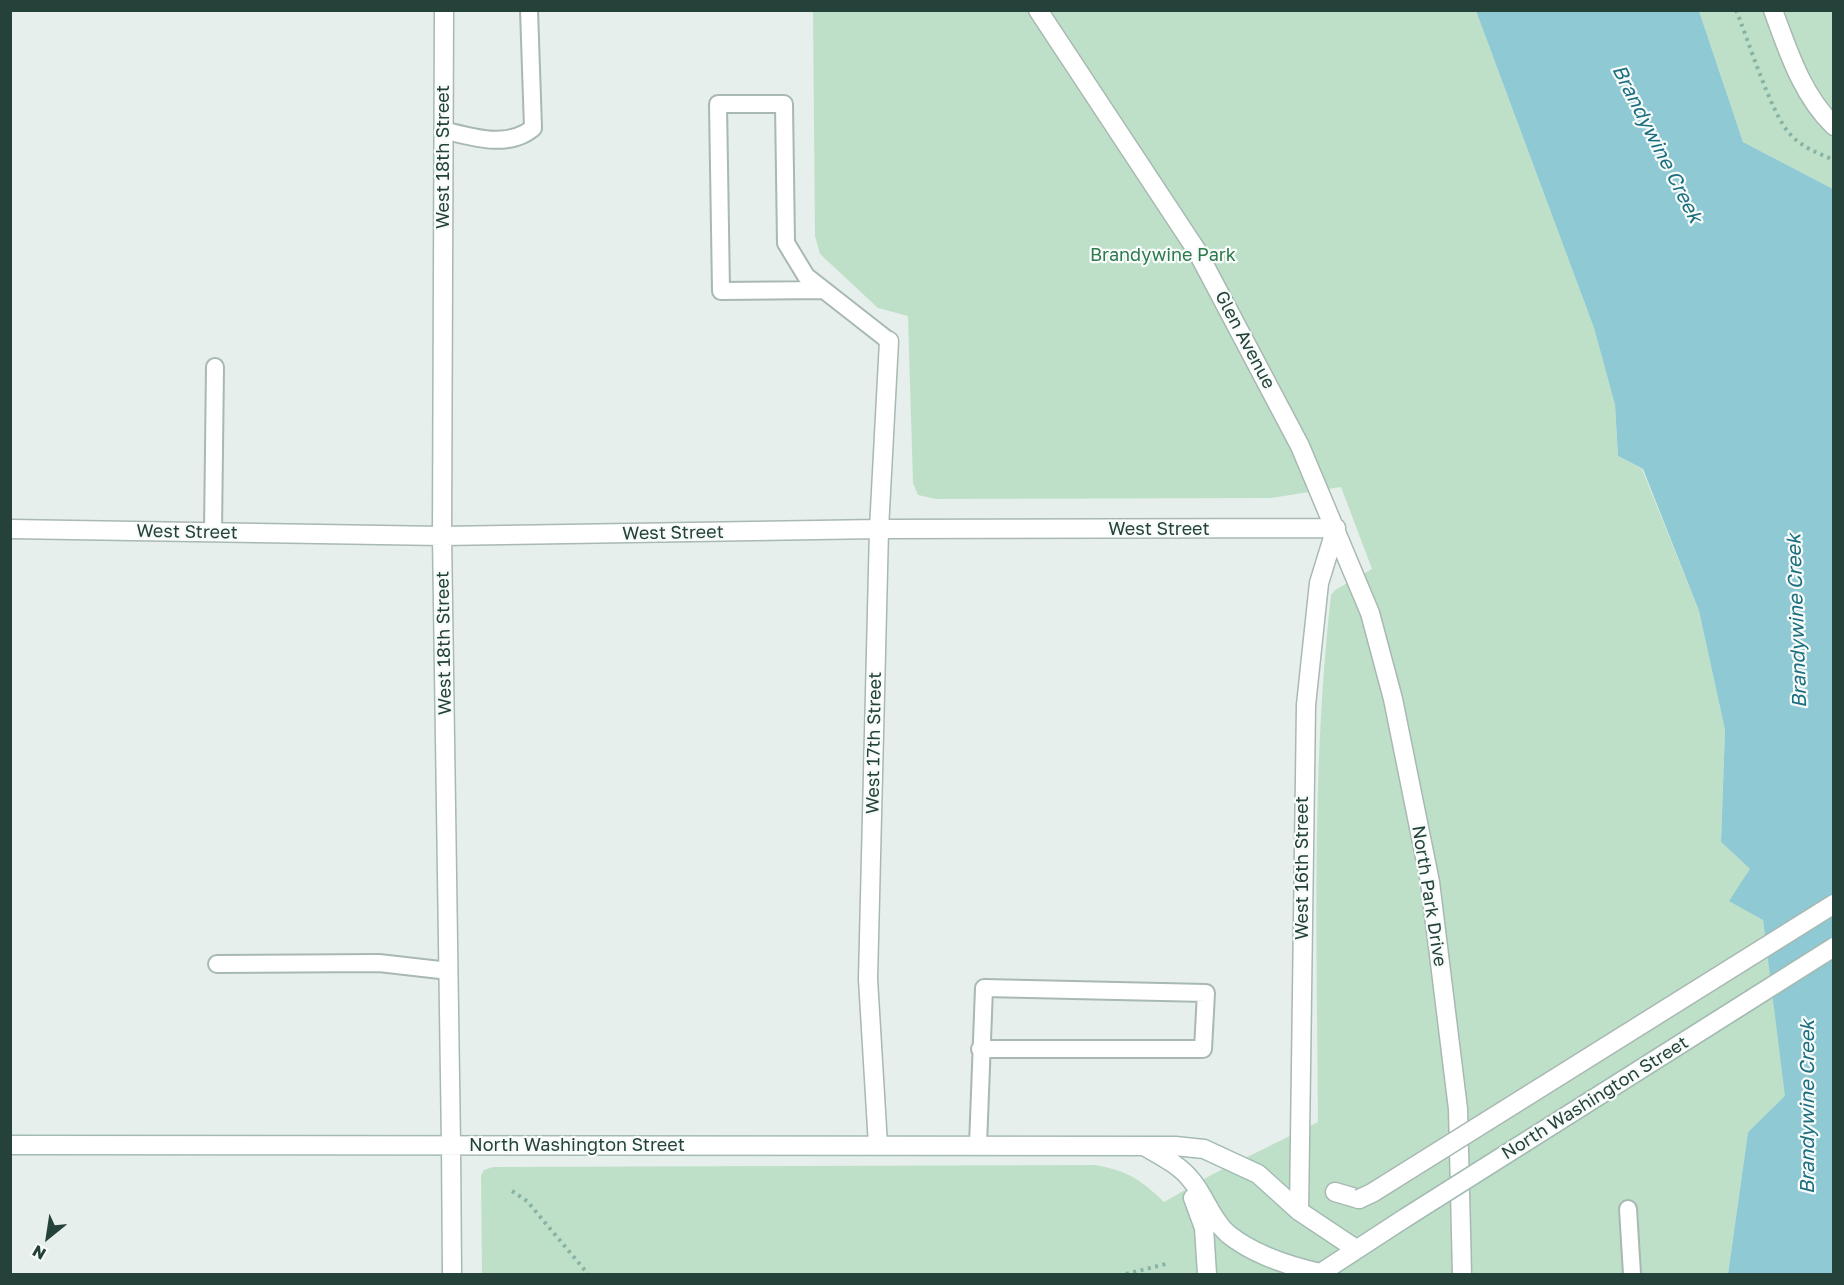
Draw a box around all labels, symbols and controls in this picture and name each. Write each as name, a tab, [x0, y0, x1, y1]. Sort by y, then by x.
water label: Brandywine Creek	[1607, 61, 1707, 227]
street label: West 18th Street	[432, 85, 454, 229]
park label: Brandywine Park	[1090, 244, 1236, 266]
street label: Glen Avenue	[1210, 287, 1280, 393]
street label: West Street	[1108, 518, 1210, 540]
street label: West Street	[136, 520, 238, 544]
street label: West Street	[622, 521, 724, 545]
water label: Brandywine Creek	[1782, 533, 1812, 709]
street label: West 18th Street	[432, 571, 456, 715]
street label: West 17th Street	[862, 672, 886, 814]
street label: West 16th Street	[1291, 796, 1313, 940]
street label: North Park Drive	[1407, 824, 1451, 968]
water label: Brandywine Creek	[1796, 1020, 1820, 1194]
street label: North Washington Street	[1498, 1032, 1692, 1164]
street label: North Washington Street	[469, 1134, 685, 1156]
north arrow	[18, 1207, 78, 1267]
text: N	[29, 1241, 49, 1264]

